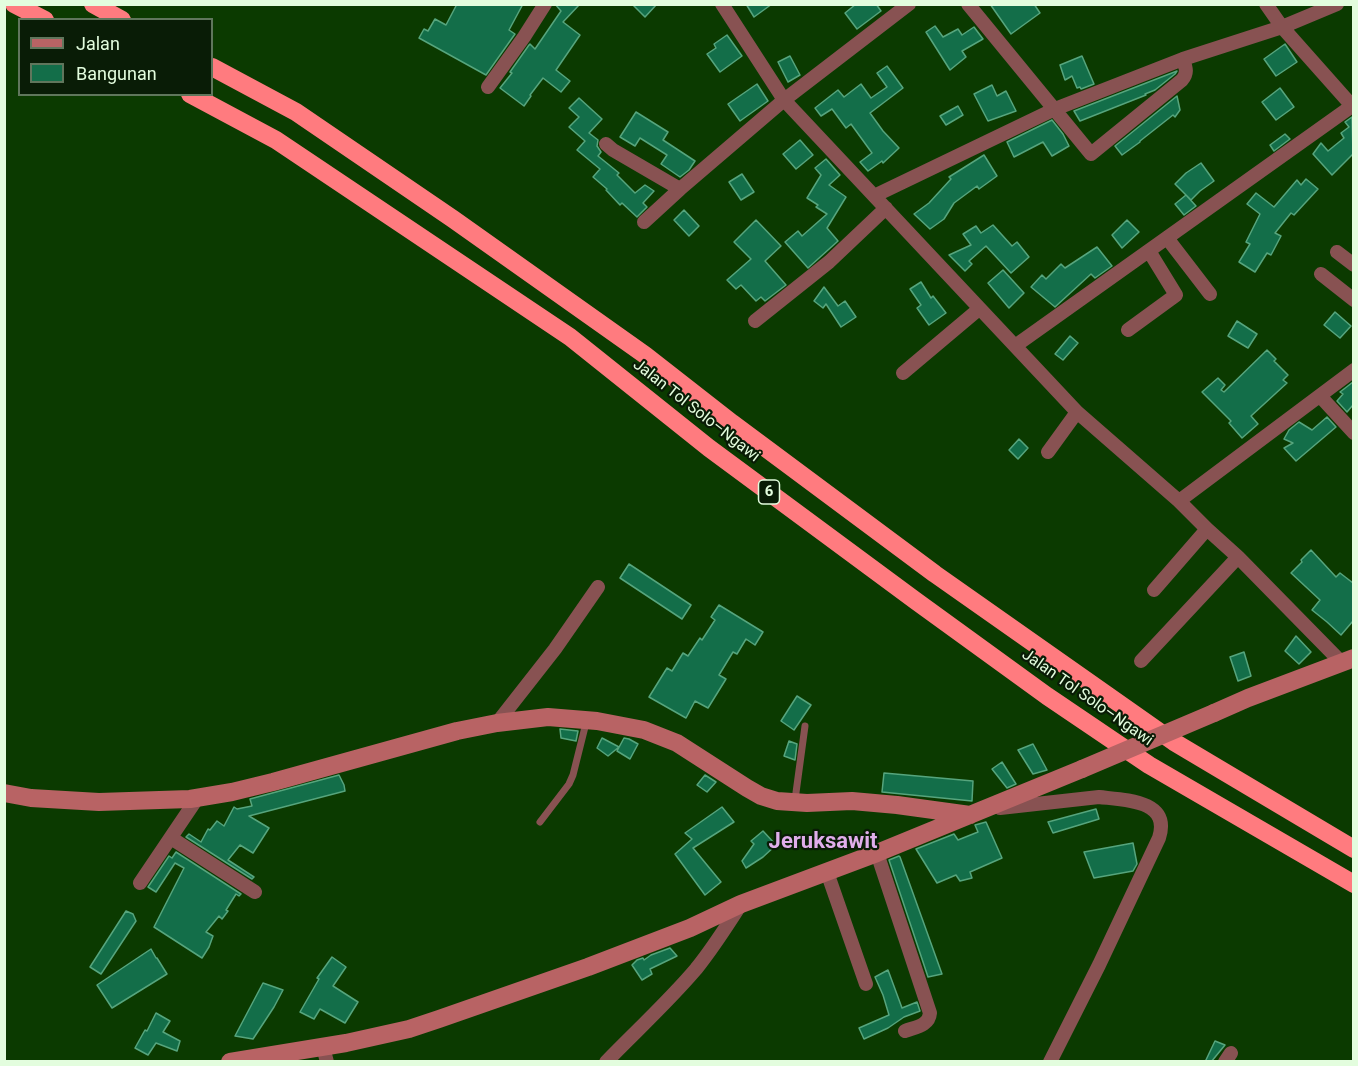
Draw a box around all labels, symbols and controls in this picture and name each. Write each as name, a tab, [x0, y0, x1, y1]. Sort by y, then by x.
legend	[18, 18, 213, 96]
text: Jalan	[76, 33, 120, 54]
text: Bangunan	[76, 63, 157, 84]
street label: Jalan Tol Solo–Ngawi	[629, 355, 763, 467]
road number: 6	[758, 480, 780, 504]
street label: Jalan Tol Solo–Ngawi	[1018, 645, 1156, 751]
district label: Jeruksawit	[769, 829, 877, 855]

